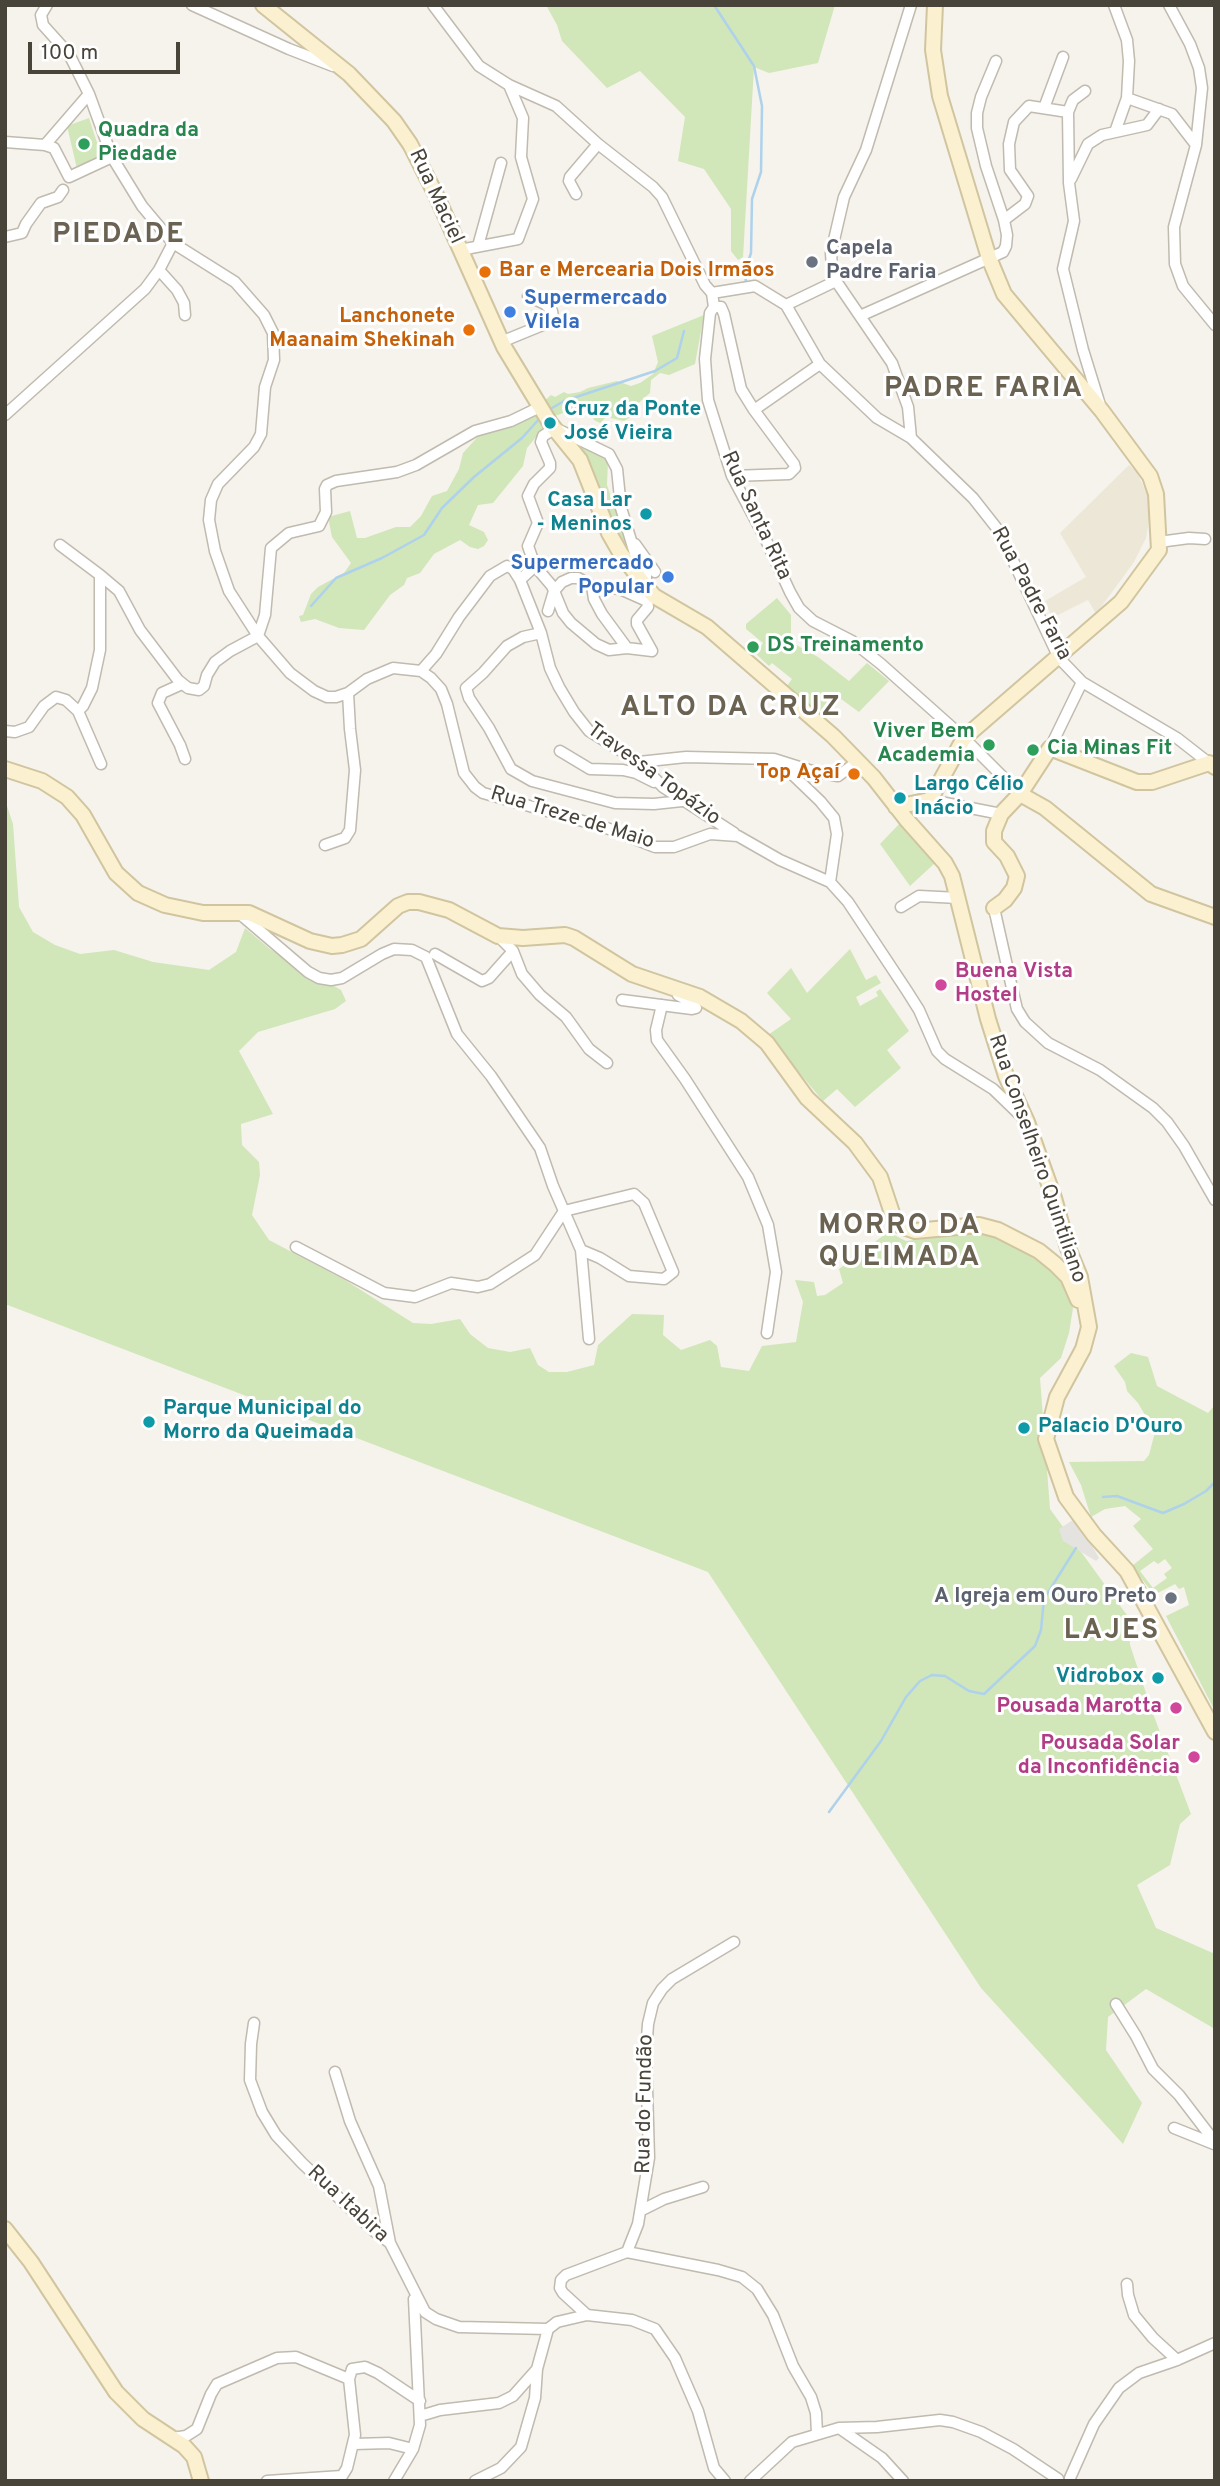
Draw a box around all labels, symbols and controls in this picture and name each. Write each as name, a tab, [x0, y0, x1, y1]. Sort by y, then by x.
scale bar	[32, 28, 184, 72]
text: 100 m	[41, 40, 98, 67]
place label: Quadra da Piedade	[98, 119, 199, 169]
marker: Quadra da Piedade	[76, 136, 92, 152]
street label: Rua Maciel	[402, 146, 468, 248]
district label: PIEDADE	[53, 219, 185, 253]
place label: Capela Padre Faria	[826, 237, 936, 287]
marker: Capela Padre Faria	[804, 254, 820, 270]
place label: Bar e Mercearia Dois Irmãos	[499, 259, 774, 285]
marker: Bar e Mercearia Dois Irmãos	[477, 264, 493, 280]
place label: Supermercado Vilela	[524, 287, 667, 337]
marker: Supermercado Vilela	[502, 304, 518, 320]
place label: Lanchonete Maanaim Shekinah	[269, 305, 455, 355]
marker: Lanchonete Maanaim Shekinah	[461, 322, 477, 338]
district label: PADRE FARIA	[885, 373, 1083, 407]
place label: Cruz da Ponte José Vieira	[564, 398, 701, 448]
marker: Cruz da Ponte José Vieira	[542, 415, 558, 431]
street label: Rua Santa Rita	[714, 448, 796, 584]
place label: Casa Lar - Meninos	[536, 489, 632, 539]
marker: Casa Lar - Meninos	[638, 506, 654, 522]
street label: Rua Padre Faria	[984, 523, 1076, 665]
place label: Supermercado Popular	[511, 552, 654, 602]
marker: Supermercado Popular	[660, 569, 676, 585]
place label: DS Treinamento	[767, 634, 924, 660]
marker: DS Treinamento	[745, 639, 761, 655]
district label: ALTO DA CRUZ	[622, 692, 840, 726]
street label: Travessa Topázio	[581, 718, 725, 832]
place label: Viver Bem Academia	[873, 720, 975, 770]
marker: Viver Bem Academia	[981, 737, 997, 753]
place label: Cia Minas Fit	[1047, 737, 1172, 763]
marker: Cia Minas Fit	[1025, 742, 1041, 758]
place label: Top Açaí	[756, 761, 840, 787]
marker: Top Açaí	[846, 766, 862, 782]
place label: Largo Célio Inácio	[914, 773, 1024, 823]
street label: Rua Treze de Maio	[487, 782, 657, 856]
marker: Largo Célio Inácio	[892, 790, 908, 806]
place label: Buena Vista Hostel	[955, 960, 1073, 1010]
marker: Buena Vista Hostel	[933, 977, 949, 993]
street label: Rua Conselheiro Quintiliano	[982, 1031, 1090, 1287]
district label: MORRO DA QUEIMADA	[819, 1210, 981, 1276]
place label: Parque Municipal do Morro da Queimada	[163, 1397, 362, 1447]
marker: Parque Municipal do Morro da Queimada	[141, 1414, 157, 1430]
place label: Palacio D'Ouro	[1038, 1415, 1183, 1441]
marker: Palacio D'Ouro	[1016, 1420, 1032, 1436]
place label: A Igreja em Ouro Preto	[934, 1585, 1157, 1611]
marker: A Igreja em Ouro Preto	[1163, 1590, 1179, 1606]
district label: LAJES	[1064, 1615, 1160, 1649]
place label: Vidrobox	[1056, 1665, 1144, 1691]
marker: Vidrobox	[1150, 1670, 1166, 1686]
place label: Pousada Marotta	[997, 1695, 1162, 1721]
marker: Pousada Marotta	[1168, 1700, 1184, 1716]
place label: Pousada Solar da Inconfidência	[1018, 1732, 1180, 1782]
marker: Pousada Solar da Inconfidência	[1186, 1749, 1202, 1765]
street label: Rua do Fundão	[632, 2034, 660, 2174]
street label: Rua Itabira	[301, 2161, 393, 2249]

